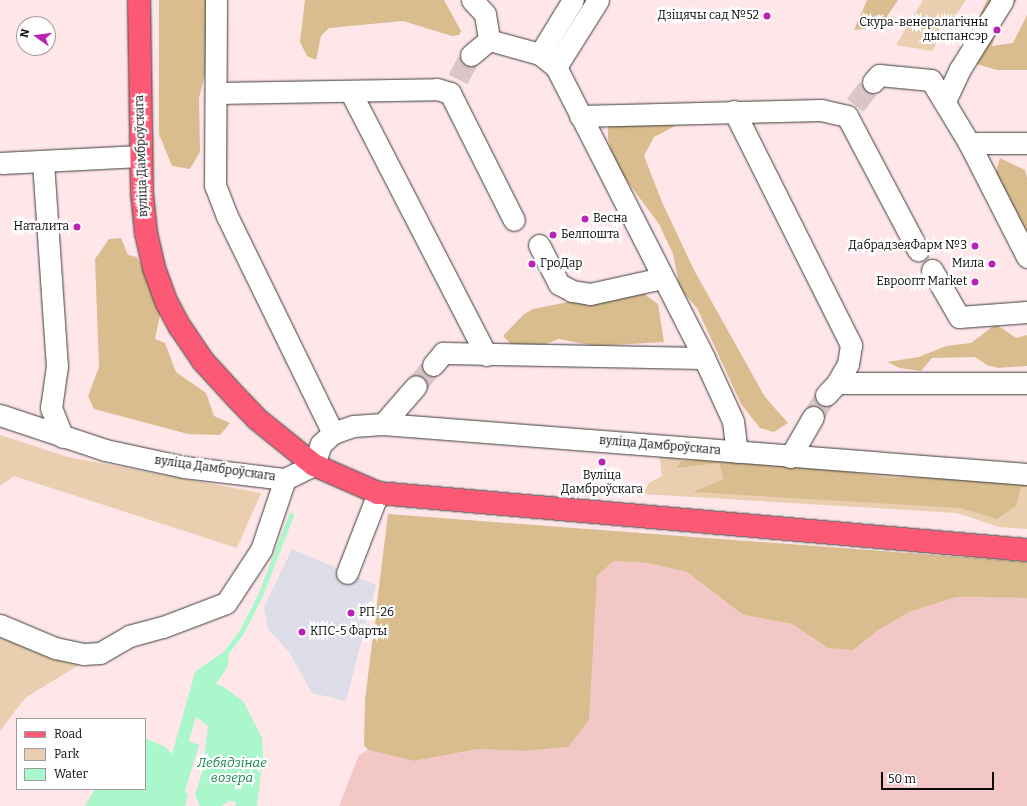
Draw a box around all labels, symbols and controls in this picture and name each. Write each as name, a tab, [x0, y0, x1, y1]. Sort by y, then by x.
place label: Дзіцячы сад №52	[658, 9, 759, 23]
marker: Дзіцячы сад №52	[762, 11, 772, 21]
north arrow	[16, 16, 56, 56]
place label: Скура-венералагічны дыспансэр	[859, 16, 988, 44]
marker: Скура-венералагічны дыспансэр	[991, 24, 1003, 36]
text: N	[18, 28, 32, 39]
street label: вуліца Дамброўскага	[133, 95, 151, 217]
place label: Весна	[593, 212, 628, 226]
marker: Весна	[580, 214, 590, 224]
place label: Наталита	[14, 220, 69, 234]
marker: Наталита	[72, 222, 82, 232]
place label: Белпошта	[561, 228, 620, 242]
marker: Белпошта	[548, 230, 558, 240]
place label: ДабрадзеяФарм №3	[849, 239, 967, 253]
marker: ДабрадзеяФарм №3	[970, 241, 980, 251]
place label: ГроДар	[540, 257, 582, 271]
place label: Мила	[952, 257, 984, 271]
marker: ГроДар	[527, 259, 537, 269]
marker: Мила	[987, 259, 997, 269]
place label: Евроопт Market	[876, 275, 967, 289]
marker: Евроопт Market	[970, 277, 980, 287]
street label: вуліца Дамброўскага	[599, 434, 721, 458]
street label: вуліца Дамброўскага	[154, 453, 276, 485]
marker: Вуліца Дамброўскага	[597, 457, 607, 467]
place label: Вуліца Дамброўскага	[561, 469, 643, 497]
place label: РП-26	[359, 606, 394, 620]
marker: РП-26	[346, 608, 356, 618]
place label: КПС-5 Фарты	[310, 625, 387, 639]
marker: КПС-5 Фарты	[297, 627, 307, 637]
legend	[16, 718, 146, 790]
text: Road	[54, 727, 82, 741]
text: Park	[54, 747, 79, 761]
water label: Лебядзінае возера	[197, 756, 267, 787]
scale bar	[883, 764, 996, 790]
text: Water	[54, 767, 88, 781]
text: 50 m	[888, 772, 916, 786]

